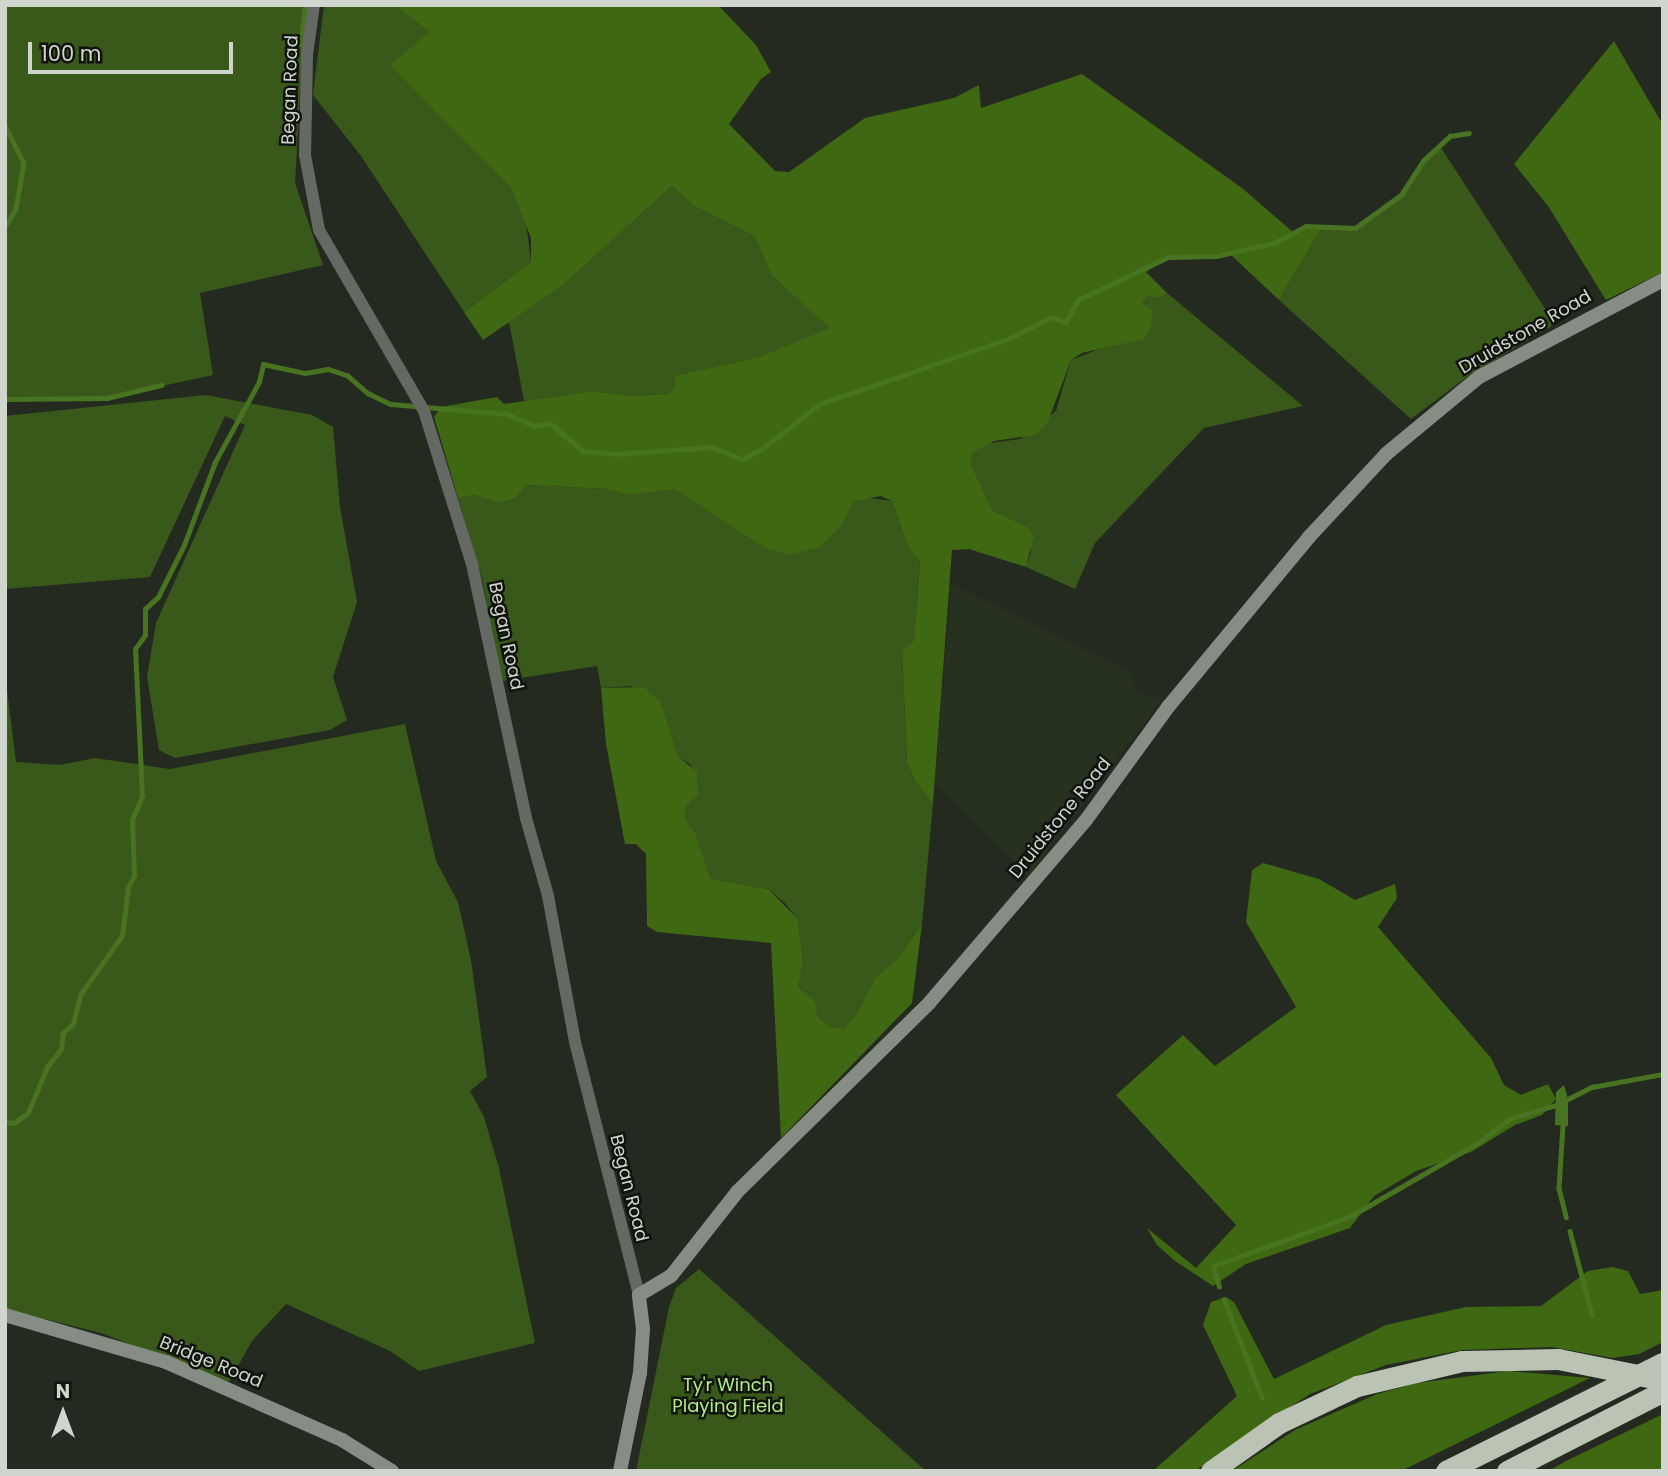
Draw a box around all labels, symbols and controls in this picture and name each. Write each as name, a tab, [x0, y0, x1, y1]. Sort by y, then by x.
scale bar	[32, 28, 236, 72]
street label: Began Road	[277, 35, 303, 145]
text: 100 m	[41, 39, 101, 68]
street label: Druidstone Road	[1455, 285, 1595, 379]
street label: Began Road	[484, 580, 528, 692]
street label: Druidstone Road	[1005, 753, 1115, 883]
street label: Began Road	[605, 1132, 653, 1244]
street label: Bridge Road	[156, 1332, 266, 1392]
park label: Ty'r Winch Playing Field	[672, 1375, 784, 1418]
north arrow	[28, 1378, 98, 1448]
text: N	[56, 1378, 70, 1405]

